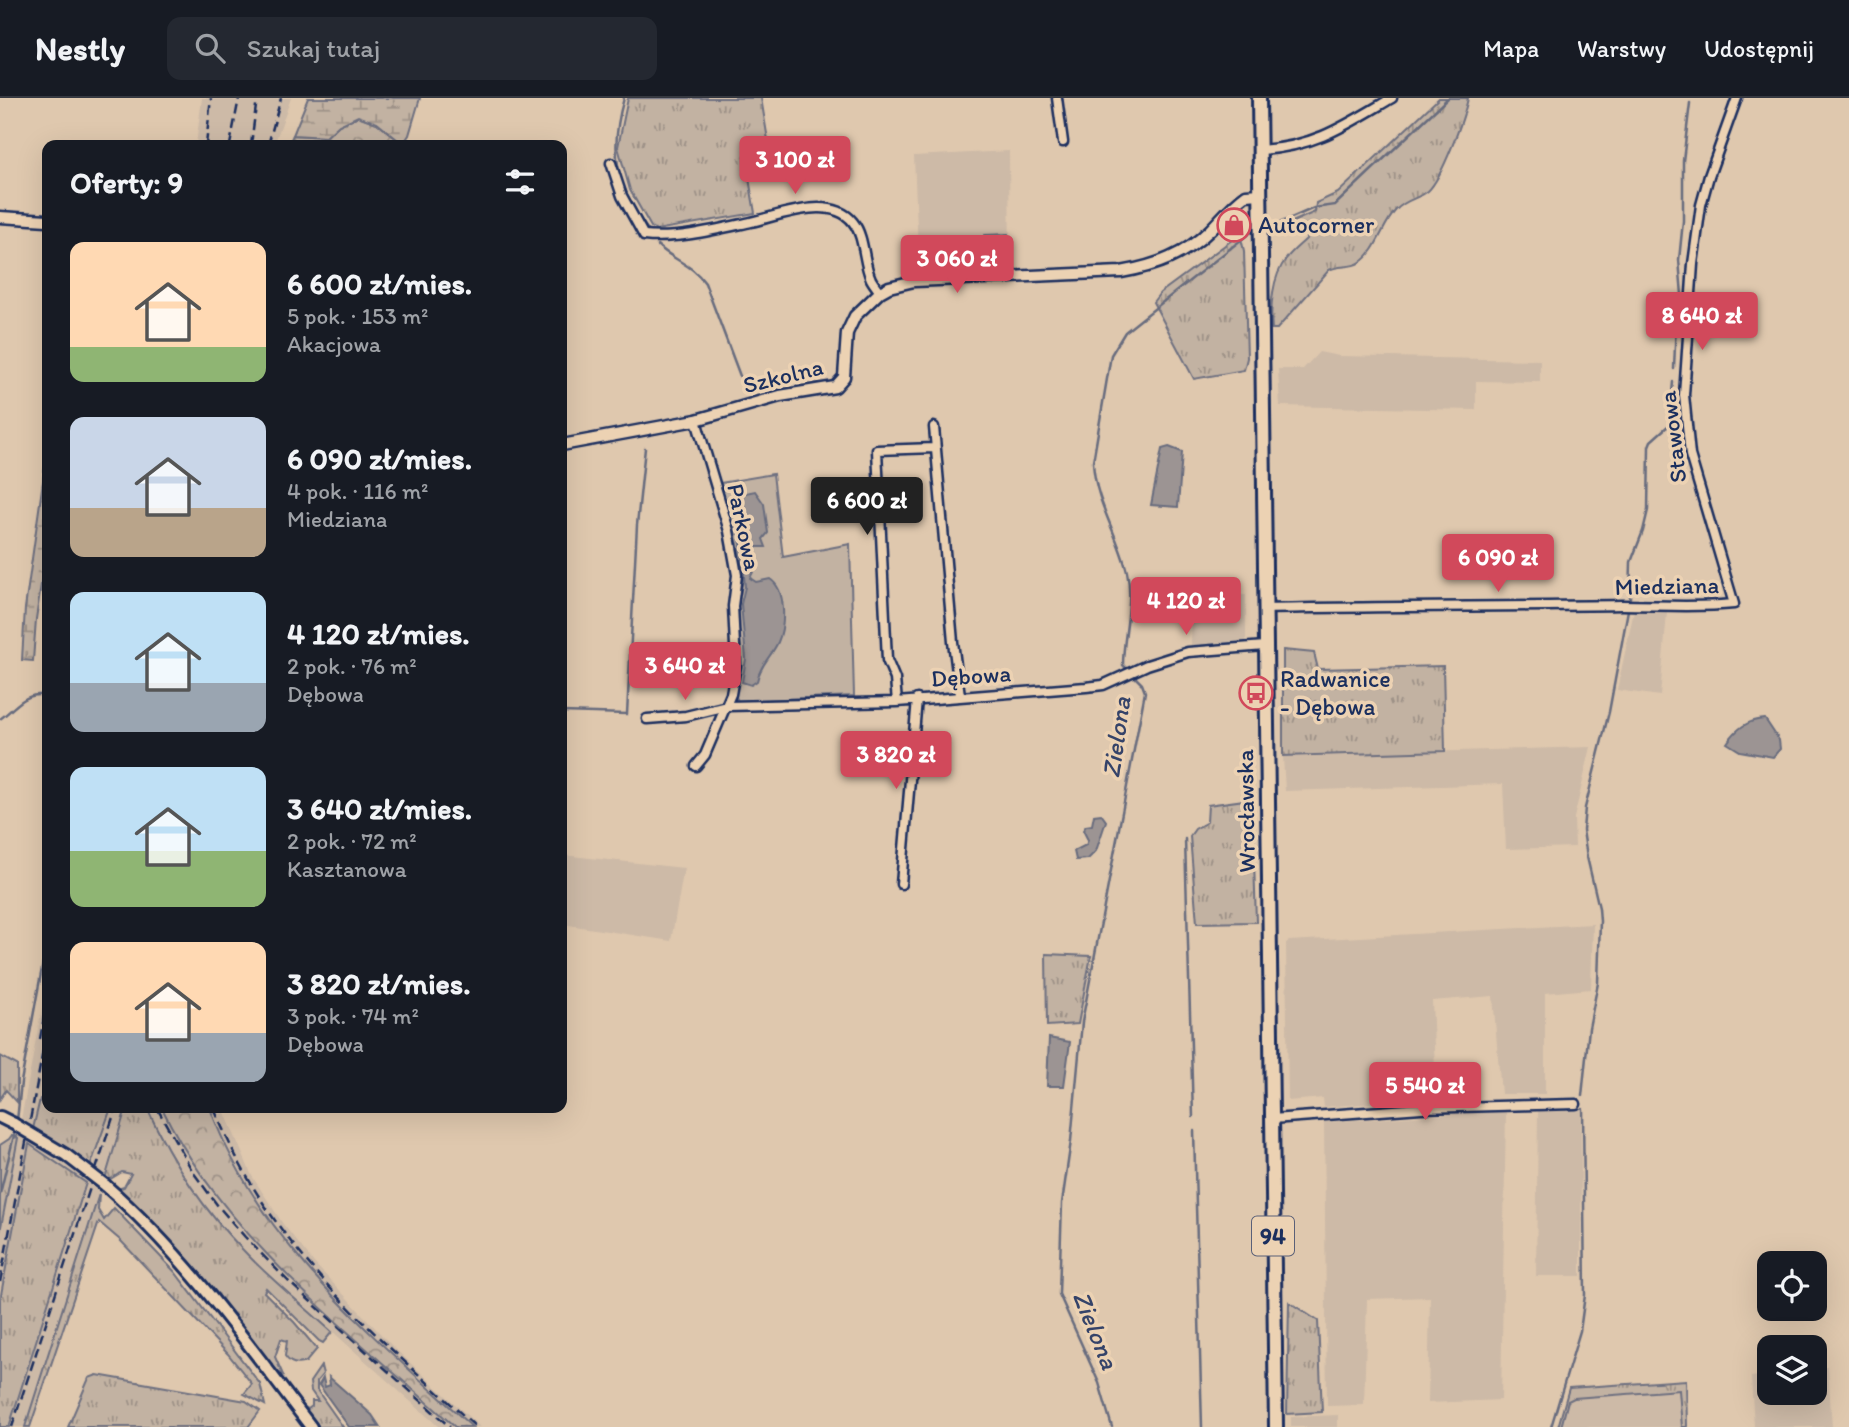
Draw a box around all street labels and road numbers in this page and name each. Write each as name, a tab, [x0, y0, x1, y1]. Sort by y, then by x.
street label: Szkolna	[740, 352, 826, 399]
street label: Stawowa	[1652, 389, 1693, 485]
street label: Parkowa	[721, 481, 768, 574]
street label: Miedziana	[1614, 570, 1720, 601]
street label: Dębowa	[930, 658, 1012, 693]
street label: Wrocławska	[1230, 748, 1261, 873]
road number: 94	[1252, 1217, 1294, 1256]

